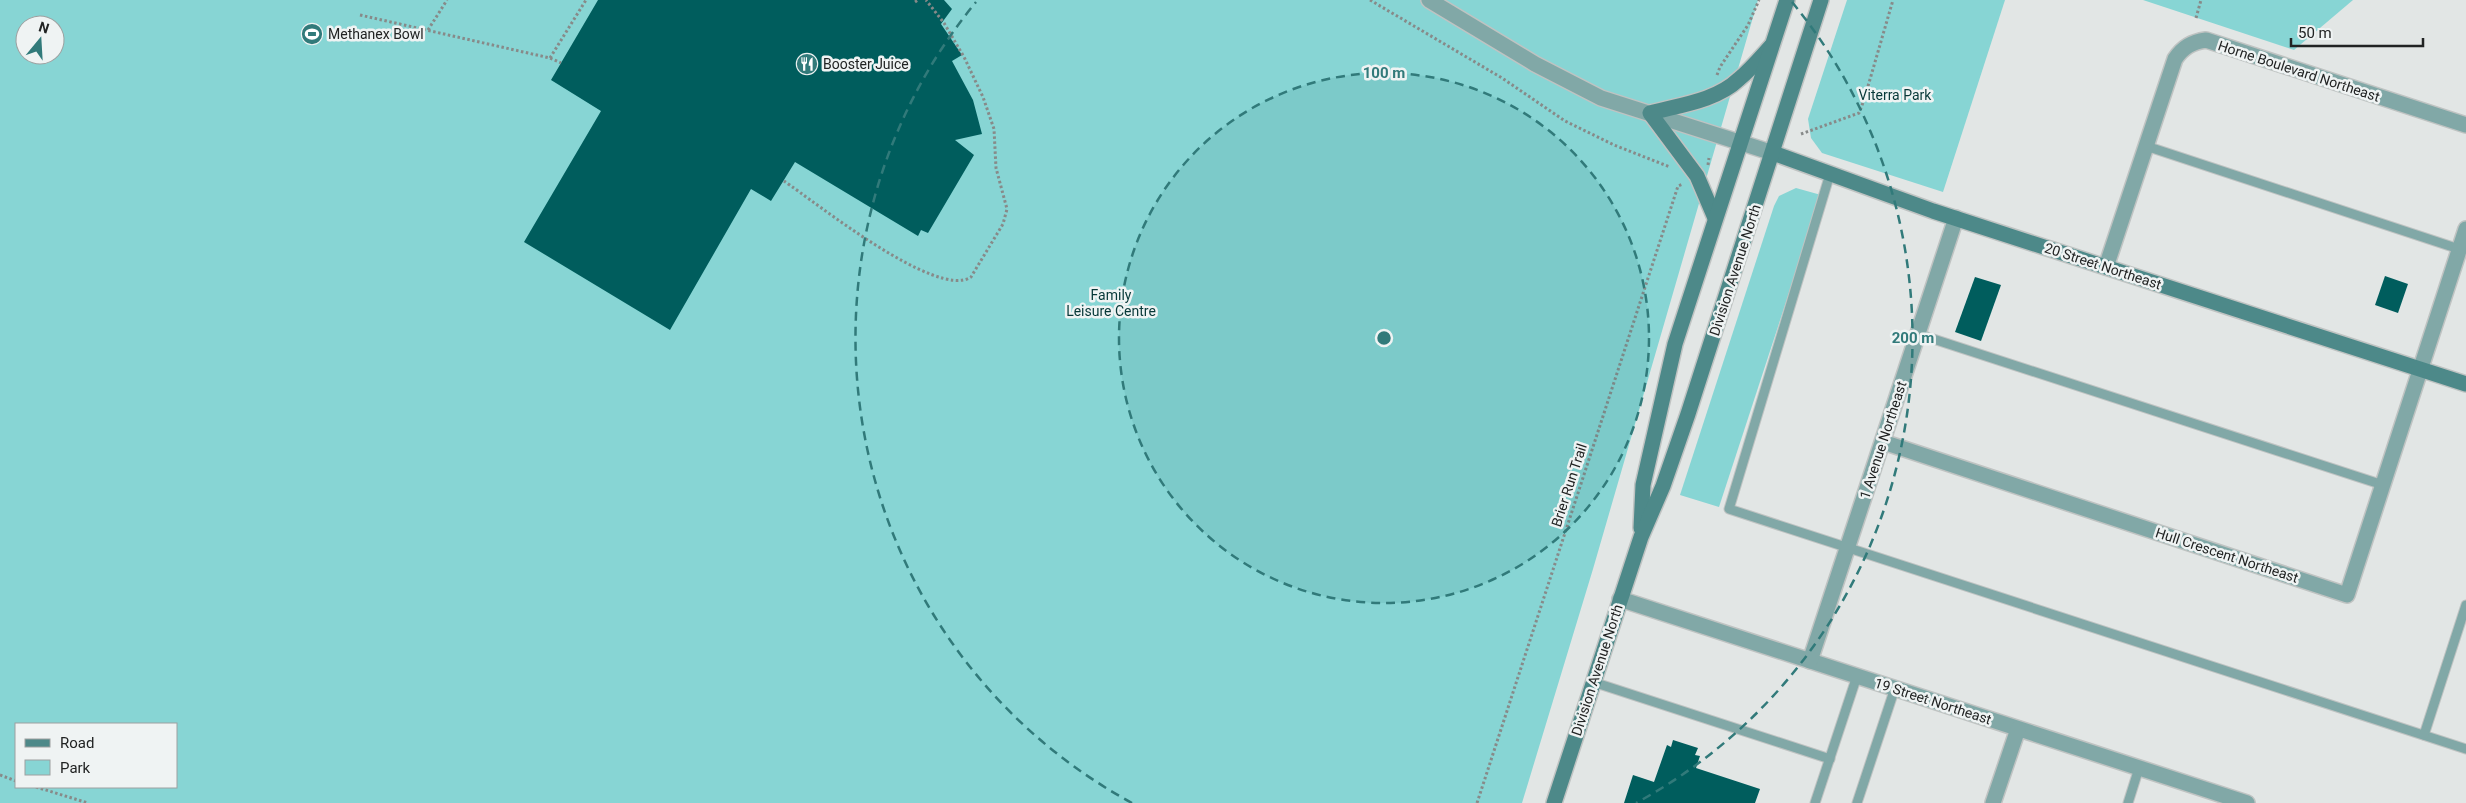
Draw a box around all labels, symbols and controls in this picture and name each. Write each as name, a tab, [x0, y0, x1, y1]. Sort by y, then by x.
north arrow	[15, 15, 65, 65]
scale bar	[2291, 15, 2424, 47]
text: N	[37, 18, 51, 37]
sports icon: Methanex Bowl	[300, 22, 324, 46]
text: 50 m	[2298, 24, 2332, 42]
place label: Methanex Bowl	[328, 26, 424, 42]
street label: Horne Boulevard Northeast	[2216, 37, 2382, 105]
restaurant icon: Booster Juice	[795, 52, 819, 76]
place label: Booster Juice	[823, 56, 909, 72]
text: 100 m	[1363, 64, 1405, 82]
park label: Viterra Park	[1859, 87, 1932, 103]
street label: Division Avenue North	[1706, 202, 1764, 338]
street label: 20 Street Northeast	[2043, 240, 2164, 293]
park label: Family Leisure Centre	[1066, 287, 1156, 319]
centre of rings	[1375, 329, 1393, 347]
text: 200 m	[1892, 329, 1934, 347]
street label: 1 Avenue Northeast	[1856, 379, 1910, 501]
street label: Brier Run Trail	[1548, 441, 1590, 529]
street label: Hull Crescent Northeast	[2154, 524, 2301, 586]
street label: Division Avenue North	[1568, 602, 1626, 738]
street label: 19 Street Northeast	[1873, 675, 1994, 728]
legend	[15, 723, 178, 788]
text: Road	[60, 734, 94, 752]
text: Park	[60, 759, 91, 777]

